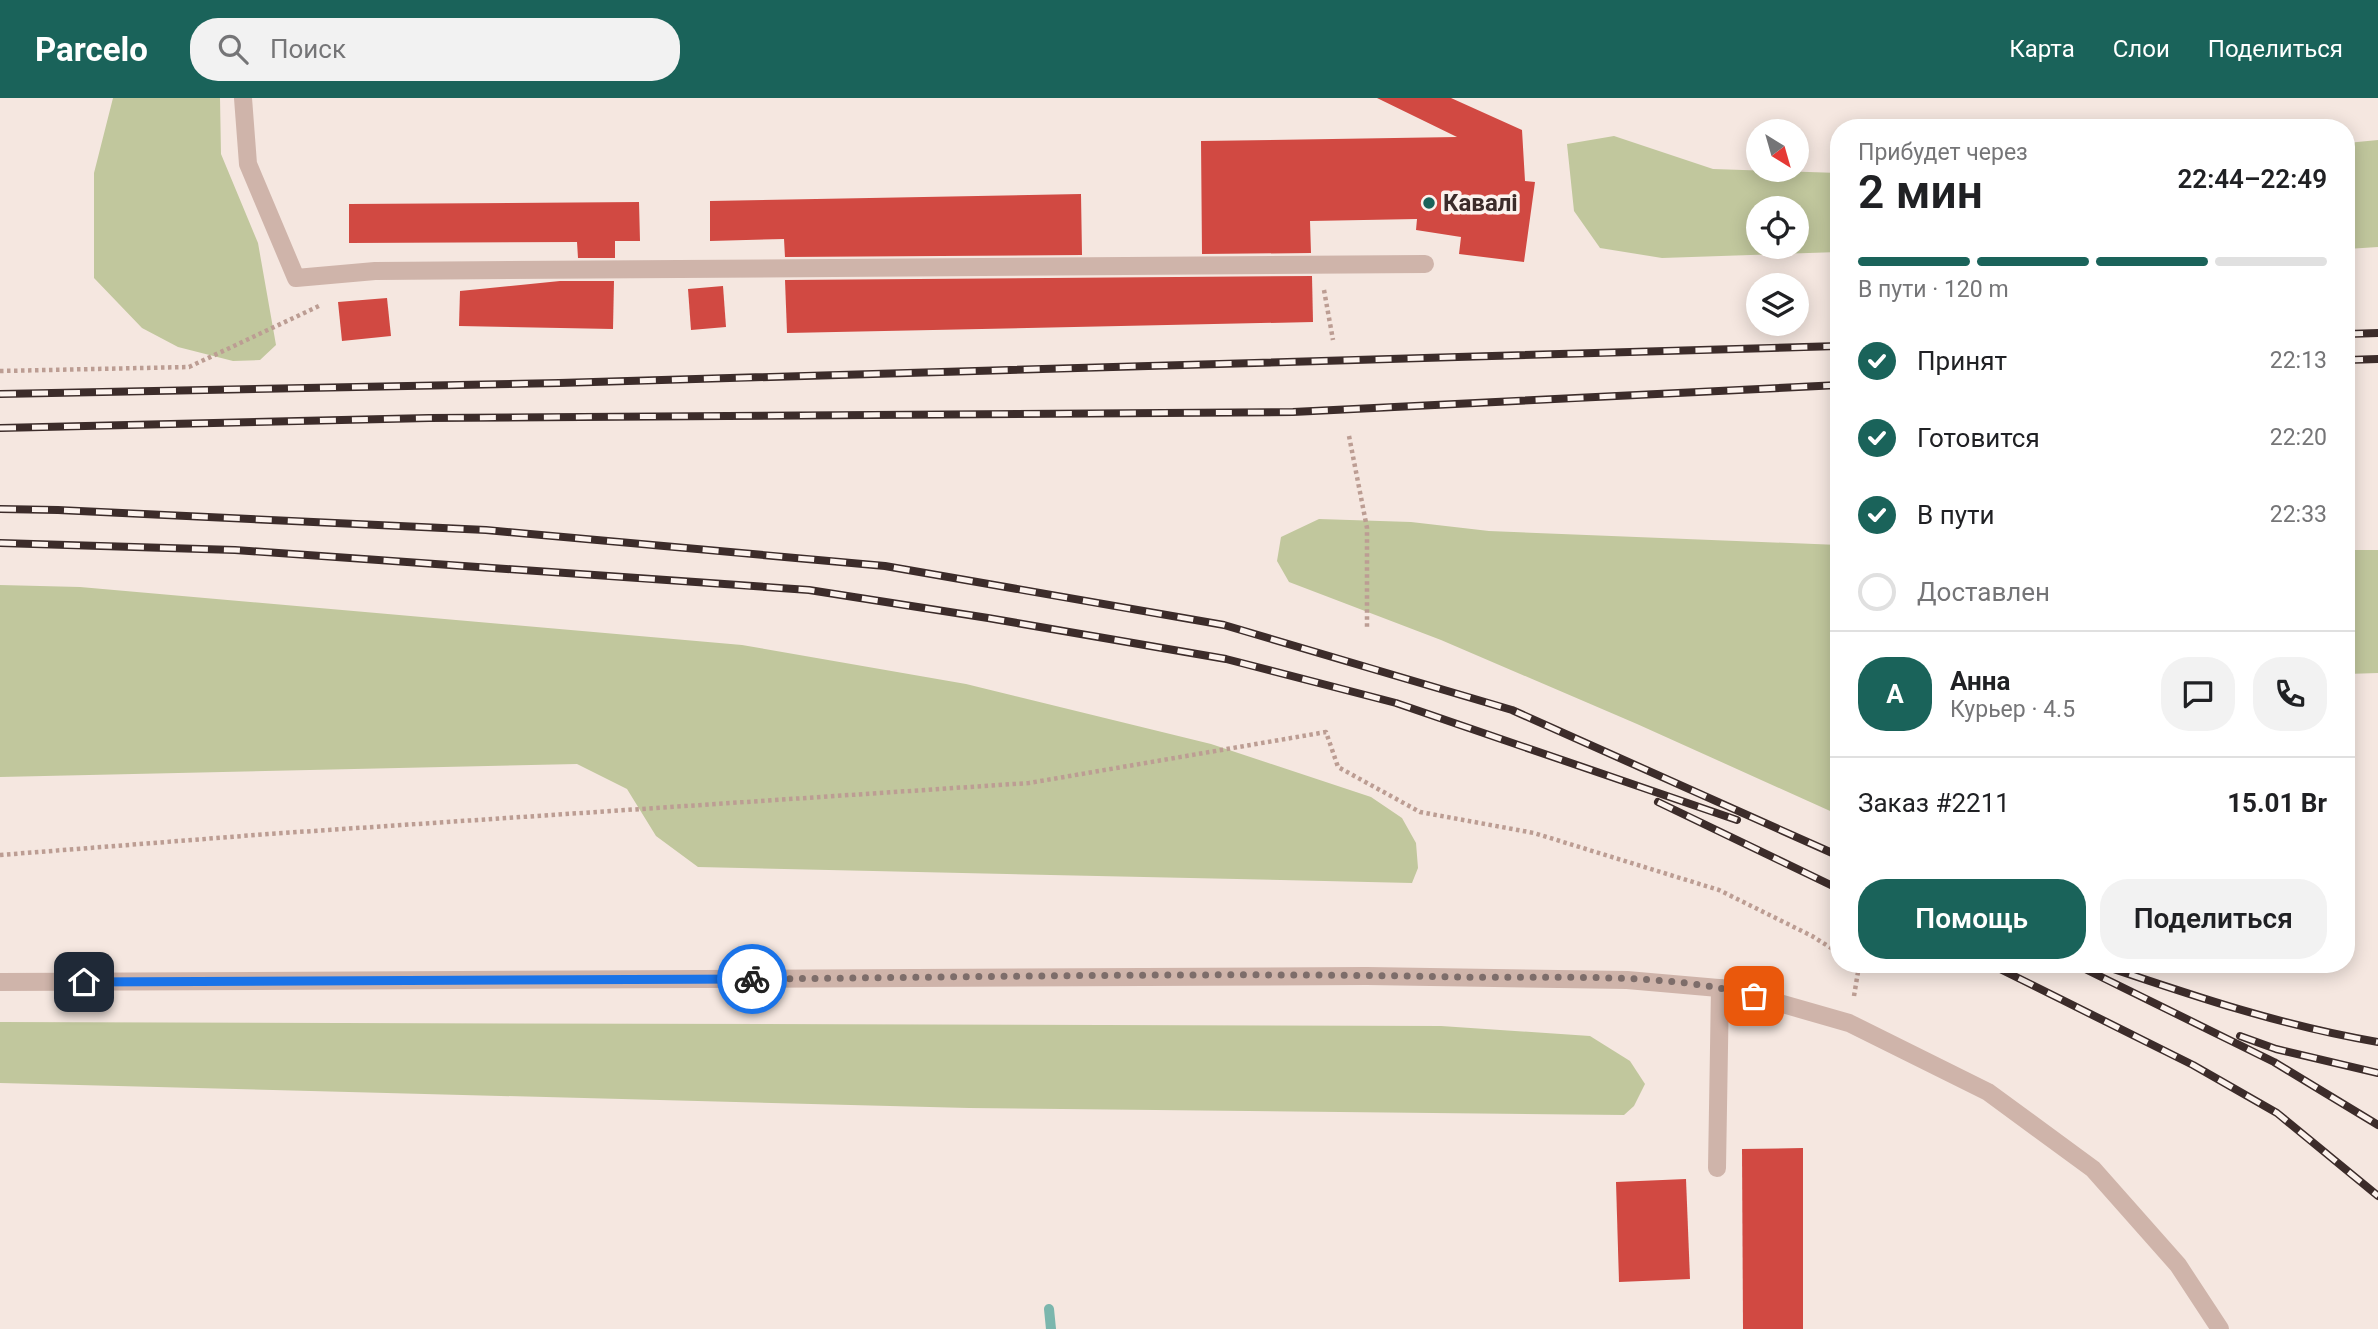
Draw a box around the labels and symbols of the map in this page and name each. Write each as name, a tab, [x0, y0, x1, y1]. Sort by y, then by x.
north arrow	[1746, 119, 1810, 182]
place label: Кавалі	[1443, 189, 1518, 217]
marker: Кавалі	[1421, 195, 1437, 211]
courier	[717, 944, 787, 1014]
pin	[54, 952, 114, 1012]
pin	[1724, 966, 1784, 1026]

